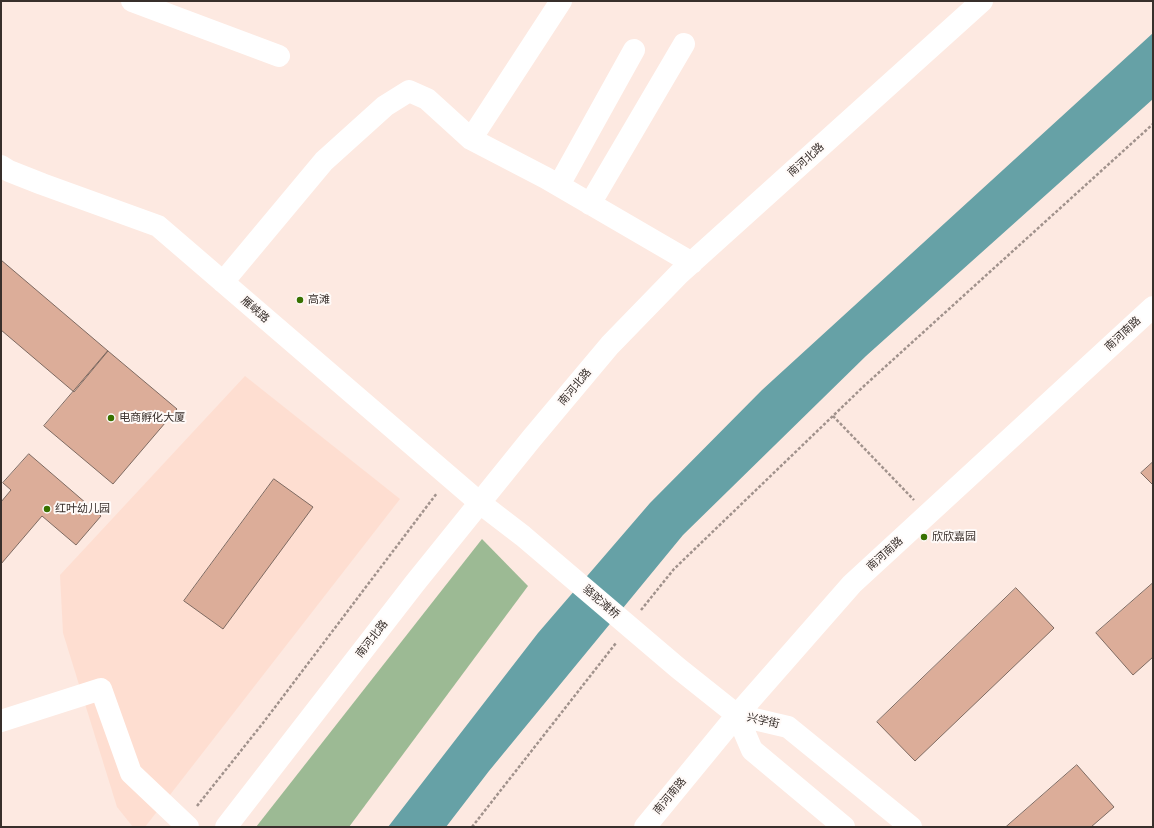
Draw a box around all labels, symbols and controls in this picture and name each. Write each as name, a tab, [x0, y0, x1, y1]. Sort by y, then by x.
street label: 南河北路	[785, 140, 827, 180]
place label: 高滩	[308, 293, 330, 307]
street label: 雁峡路	[238, 294, 272, 326]
marker: 高滩	[295, 295, 305, 305]
street label: 南河南路	[1102, 314, 1144, 354]
street label: 南河北路	[556, 366, 594, 408]
place label: 电商孵化大厦	[119, 411, 185, 425]
marker: 电商孵化大厦	[106, 413, 116, 423]
place label: 红叶幼儿园	[55, 502, 110, 516]
marker: 红叶幼儿园	[42, 504, 52, 514]
place label: 欣欣嘉园	[932, 530, 976, 544]
marker: 欣欣嘉园	[919, 532, 929, 542]
street label: 南河南路	[864, 534, 906, 574]
street label: 骆驼滩桥	[580, 583, 622, 621]
street label: 南河北路	[353, 618, 391, 660]
street label: 兴学街	[745, 711, 781, 731]
street label: 南河南路	[651, 775, 689, 817]

